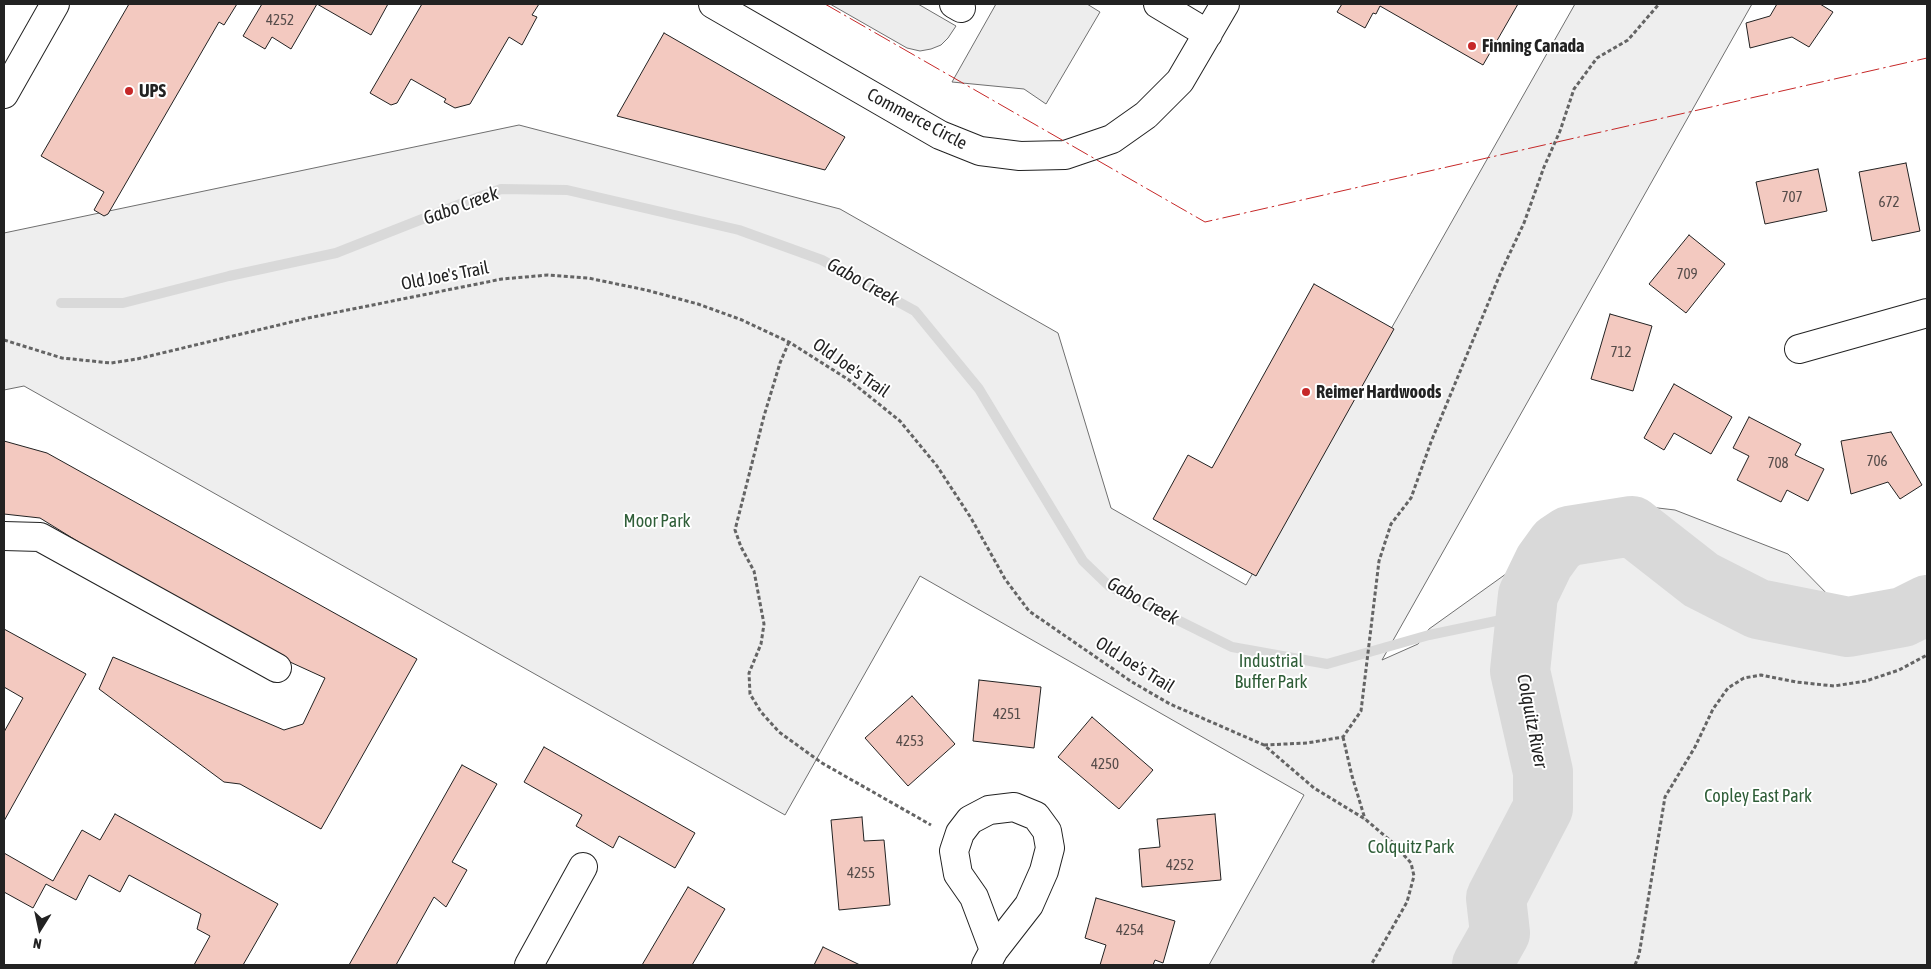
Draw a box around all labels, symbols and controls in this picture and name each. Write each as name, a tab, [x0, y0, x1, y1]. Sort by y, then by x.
house number: 4252	[266, 11, 294, 29]
place label: Finning Canada	[1482, 35, 1584, 57]
marker: Finning Canada	[1466, 40, 1478, 52]
place label: UPS	[139, 80, 166, 102]
street label: Commerce Circle	[863, 84, 971, 154]
marker: UPS	[123, 85, 135, 97]
water label: Gabo Creek	[420, 182, 502, 230]
house number: 707	[1781, 188, 1803, 206]
house number: 672	[1878, 193, 1900, 211]
water label: Gabo Creek	[823, 253, 903, 311]
street label: Old Joe's Trail	[399, 257, 491, 295]
house number: 709	[1676, 265, 1698, 283]
street label: Old Joe's Trail	[808, 334, 894, 402]
house number: 712	[1610, 343, 1632, 361]
place label: Reimer Hardwoods	[1316, 381, 1441, 403]
marker: Reimer Hardwoods	[1300, 386, 1312, 398]
house number: 706	[1866, 452, 1888, 470]
house number: 708	[1767, 454, 1789, 472]
park label: Moor Park	[624, 510, 690, 532]
water label: Gabo Creek	[1103, 572, 1183, 630]
street label: Old Joe's Trail	[1092, 632, 1178, 698]
park label: Industrial Buffer Park	[1235, 650, 1307, 692]
water label: Colquitz River	[1512, 672, 1552, 770]
house number: 4251	[993, 705, 1021, 723]
house number: 4253	[896, 732, 924, 750]
house number: 4250	[1091, 755, 1119, 773]
park label: Copley East Park	[1704, 785, 1812, 807]
park label: Colquitz Park	[1368, 836, 1454, 858]
house number: 4252	[1166, 856, 1194, 874]
house number: 4255	[847, 864, 875, 882]
north arrow	[15, 904, 65, 954]
house number: 4254	[1116, 921, 1144, 939]
text: N	[32, 935, 43, 952]

